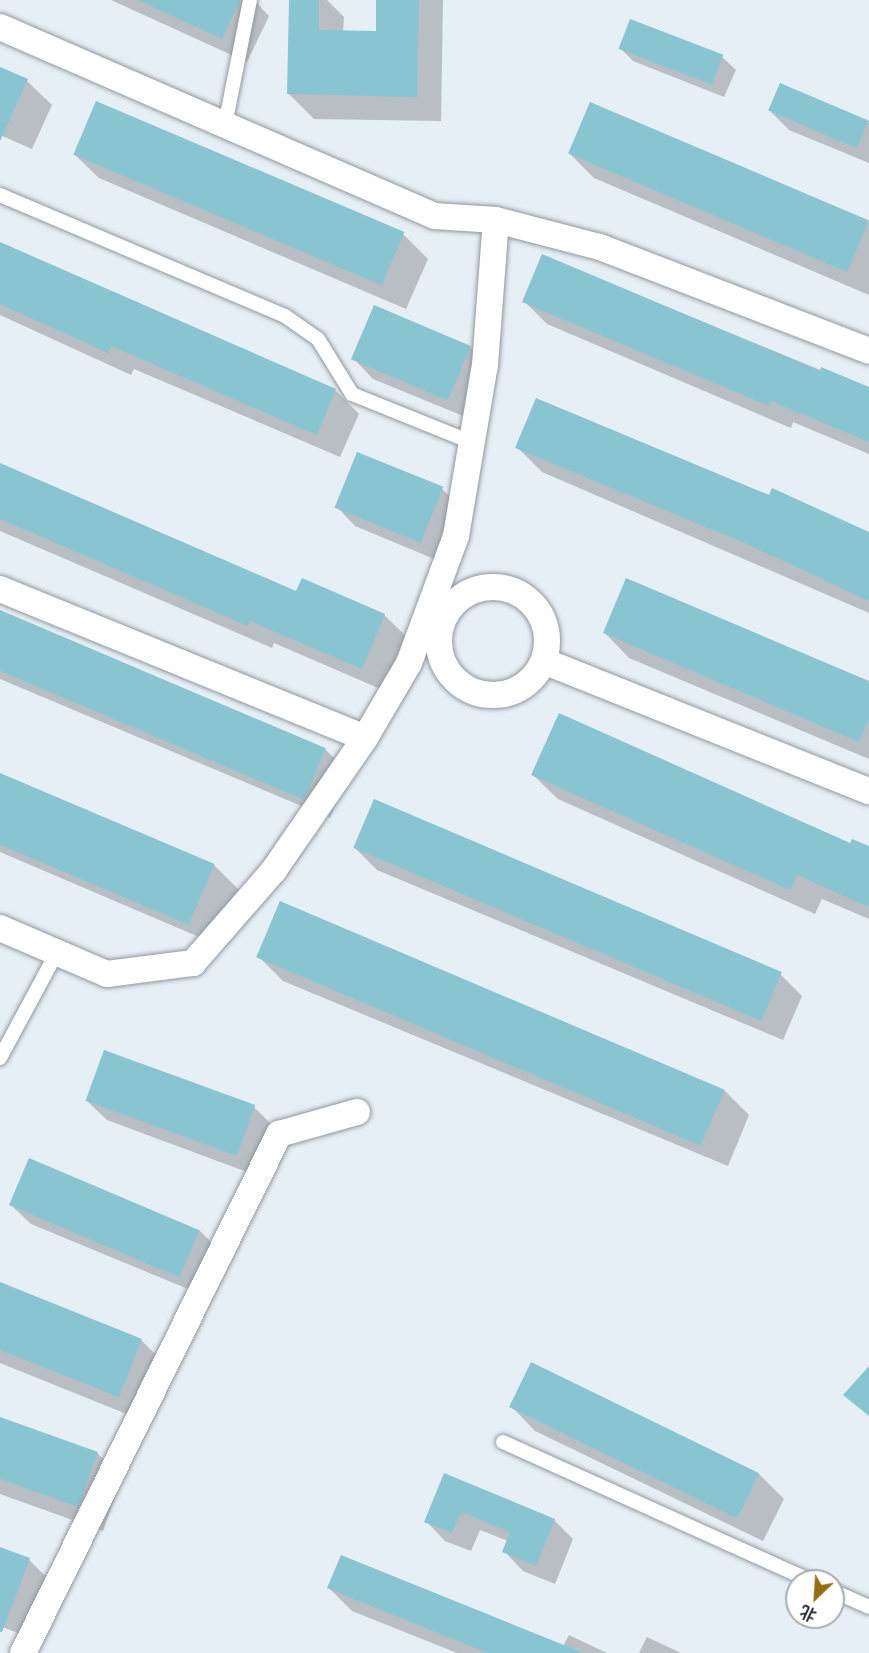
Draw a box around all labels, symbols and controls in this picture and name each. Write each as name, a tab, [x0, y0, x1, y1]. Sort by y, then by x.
north arrow	[785, 1569, 845, 1629]
text: 北	[797, 1601, 820, 1626]

